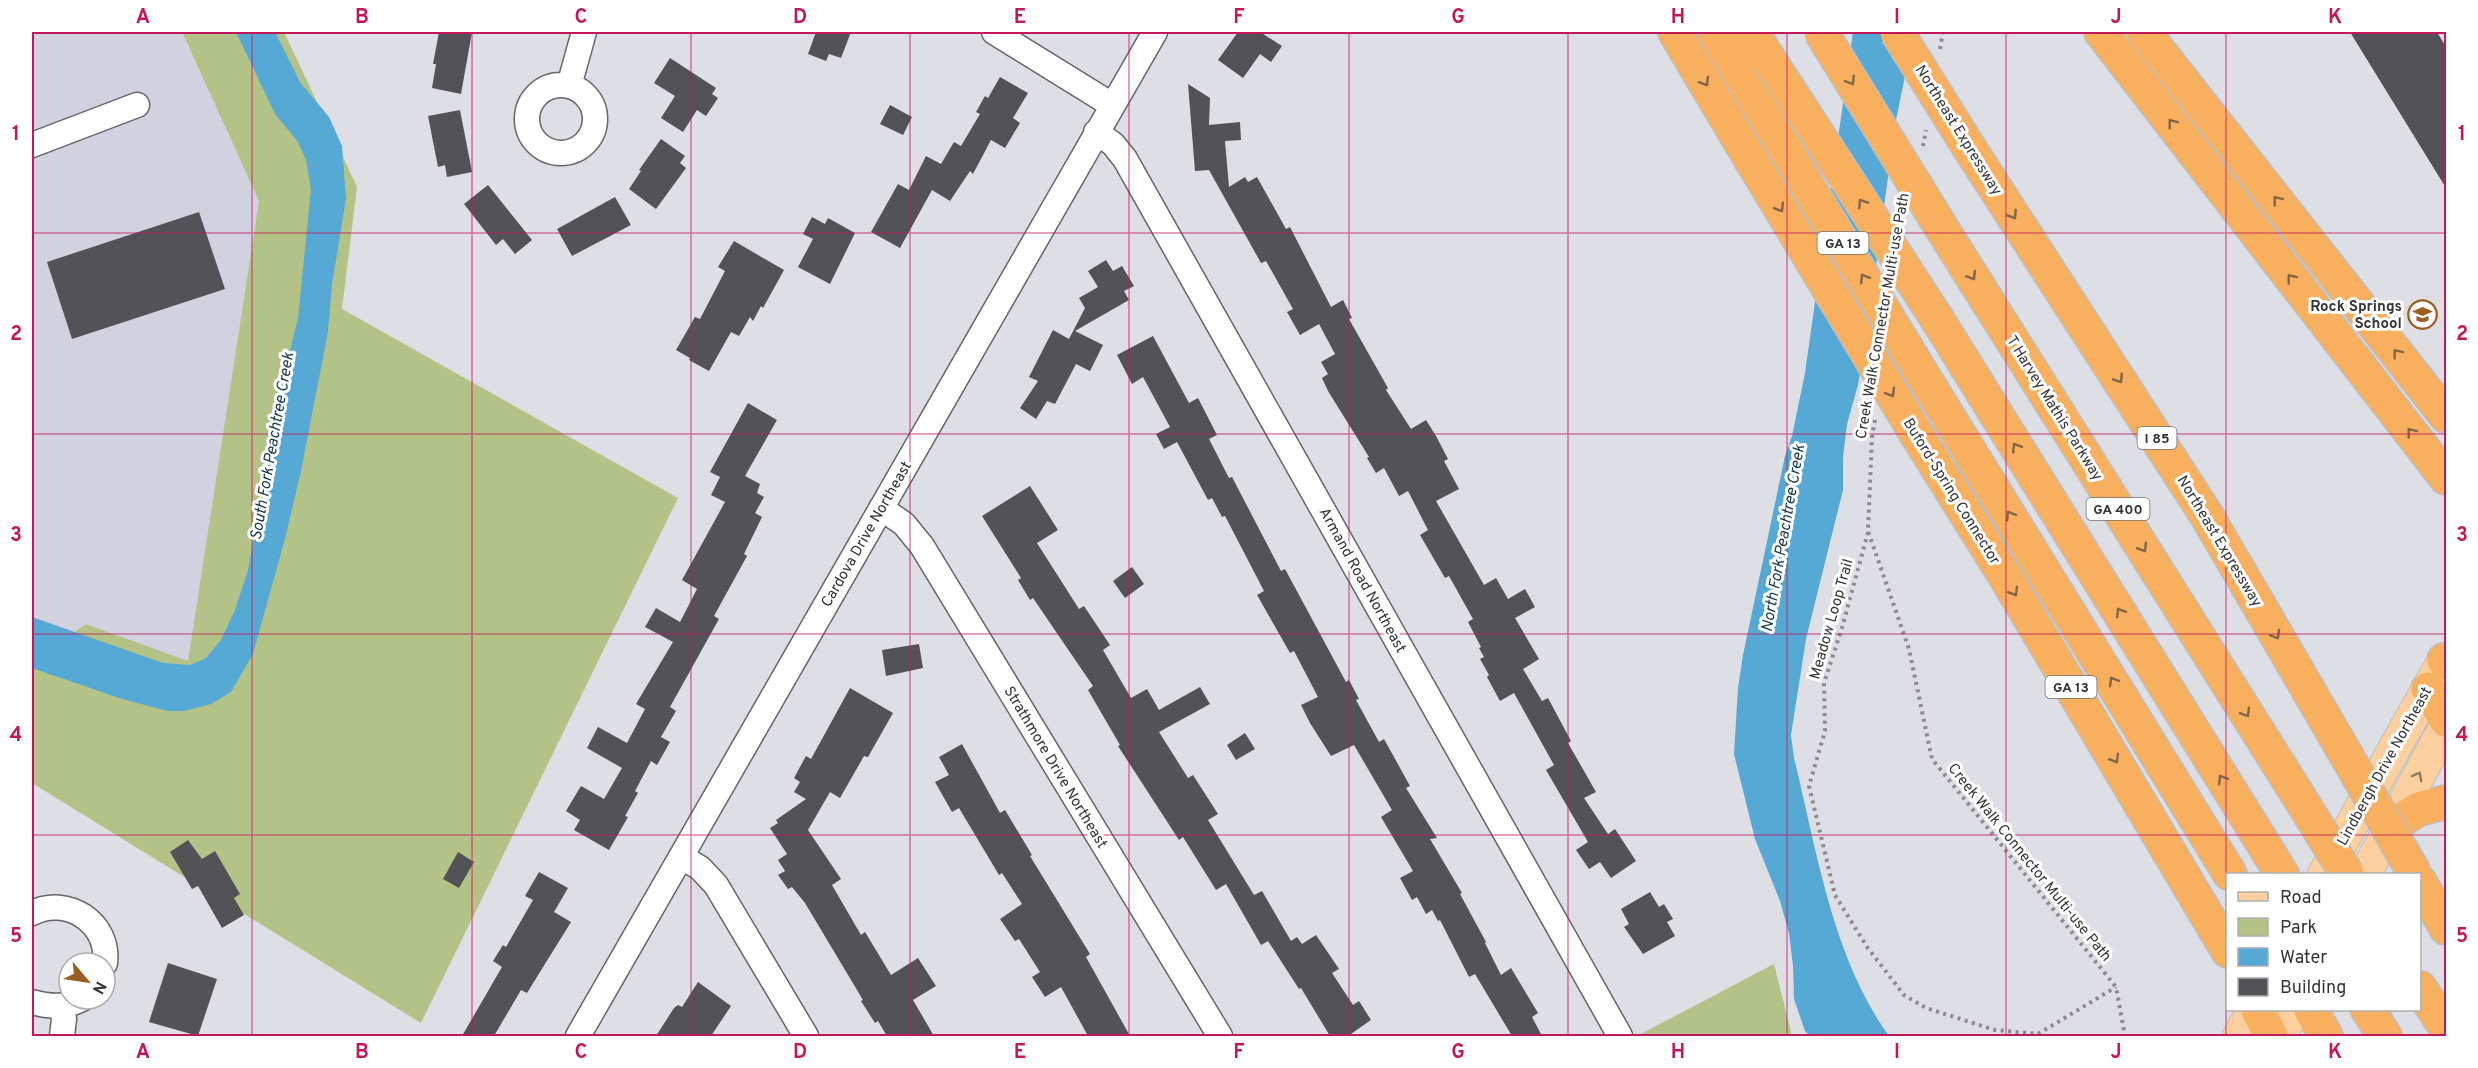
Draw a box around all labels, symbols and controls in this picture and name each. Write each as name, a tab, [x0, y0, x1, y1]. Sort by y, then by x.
text: A	[136, 5, 150, 31]
text: B	[355, 5, 369, 31]
text: C	[575, 5, 587, 31]
text: D	[793, 5, 807, 31]
text: E	[1014, 5, 1026, 31]
text: F	[1233, 5, 1245, 31]
text: G	[1451, 5, 1465, 31]
text: H	[1671, 5, 1685, 31]
text: I	[1894, 5, 1900, 31]
text: J	[2110, 5, 2122, 31]
text: K	[2328, 5, 2342, 31]
street label: Northeast Expressway	[1910, 62, 2006, 199]
one-way arrow	[1844, 75, 1856, 85]
one-way arrow	[1697, 76, 1709, 86]
one-way arrow	[2169, 119, 2180, 130]
text: 1	[12, 122, 20, 148]
text: 1	[2458, 122, 2466, 148]
street label: Creek Walk Connector Multi-use Path	[1852, 192, 1915, 441]
one-way arrow	[2273, 196, 2284, 207]
one-way arrow	[1858, 199, 1869, 210]
one-way arrow	[1773, 202, 1785, 212]
one-way arrow	[2006, 209, 2017, 220]
road number: GA 13	[1818, 232, 1868, 254]
one-way arrow	[1964, 270, 1976, 280]
one-way arrow	[2288, 273, 2299, 284]
one-way arrow	[1859, 274, 1871, 284]
place label: Rock Springs School	[2310, 298, 2402, 334]
school or university icon: Rock Springs School	[2407, 299, 2439, 331]
text: 2	[10, 322, 22, 348]
text: 2	[2456, 322, 2468, 348]
street label: T Harvey Mathis Parkway	[2001, 333, 2106, 485]
one-way arrow	[2394, 349, 2405, 360]
water label: South Fork Peachtree Creek	[247, 350, 299, 542]
one-way arrow	[2112, 372, 2123, 383]
one-way arrow	[1884, 387, 1896, 397]
street label: Buford-Spring Connector	[1898, 415, 2004, 569]
road number: I 85	[2138, 427, 2176, 449]
one-way arrow	[2407, 428, 2418, 439]
water label: North Fork Peachtree Creek	[1758, 442, 1810, 633]
one-way arrow	[2012, 443, 2024, 453]
street label: Cardova Drive Northeast	[818, 458, 917, 611]
street label: Northeast Expressway	[2172, 473, 2265, 611]
road number: GA 400	[2086, 498, 2150, 520]
street label: Armand Road Northeast	[1314, 505, 1410, 657]
one-way arrow	[2006, 511, 2018, 521]
text: 3	[10, 523, 22, 549]
text: 3	[2456, 523, 2468, 549]
one-way arrow	[2135, 542, 2147, 552]
street label: Meadow Loop Trail	[1806, 557, 1859, 682]
one-way arrow	[2007, 586, 2019, 596]
one-way arrow	[2115, 608, 2127, 618]
one-way arrow	[2269, 629, 2280, 639]
road number: GA 13	[2046, 676, 2096, 698]
one-way arrow	[2108, 677, 2120, 687]
street label: Strathmore Drive Northeast	[999, 683, 1111, 852]
street label: Lindbergh Drive Northeast	[2334, 684, 2437, 849]
one-way arrow	[2239, 707, 2251, 717]
text: 4	[10, 723, 22, 749]
text: 4	[2456, 723, 2468, 749]
one-way arrow	[2107, 753, 2119, 763]
street label: Creek Walk Connector Multi-use Path	[1943, 760, 2115, 966]
one-way arrow	[2411, 772, 2422, 782]
one-way arrow	[2219, 774, 2230, 785]
legend	[2226, 873, 2421, 1011]
text: Road	[2280, 887, 2322, 910]
text: Park	[2280, 917, 2317, 940]
text: 5	[10, 924, 22, 950]
text: 5	[2456, 924, 2468, 950]
text: Water	[2280, 947, 2327, 970]
north arrow	[57, 951, 117, 1011]
text: N	[87, 977, 110, 997]
text: Building	[2280, 977, 2346, 1000]
text: A	[136, 1040, 150, 1066]
text: B	[355, 1040, 369, 1066]
text: C	[575, 1040, 587, 1066]
text: D	[793, 1040, 807, 1066]
text: E	[1014, 1040, 1026, 1066]
text: F	[1233, 1040, 1245, 1066]
text: G	[1451, 1040, 1465, 1066]
text: H	[1671, 1040, 1685, 1066]
text: I	[1894, 1040, 1900, 1066]
text: J	[2110, 1040, 2122, 1066]
text: K	[2328, 1040, 2342, 1066]

